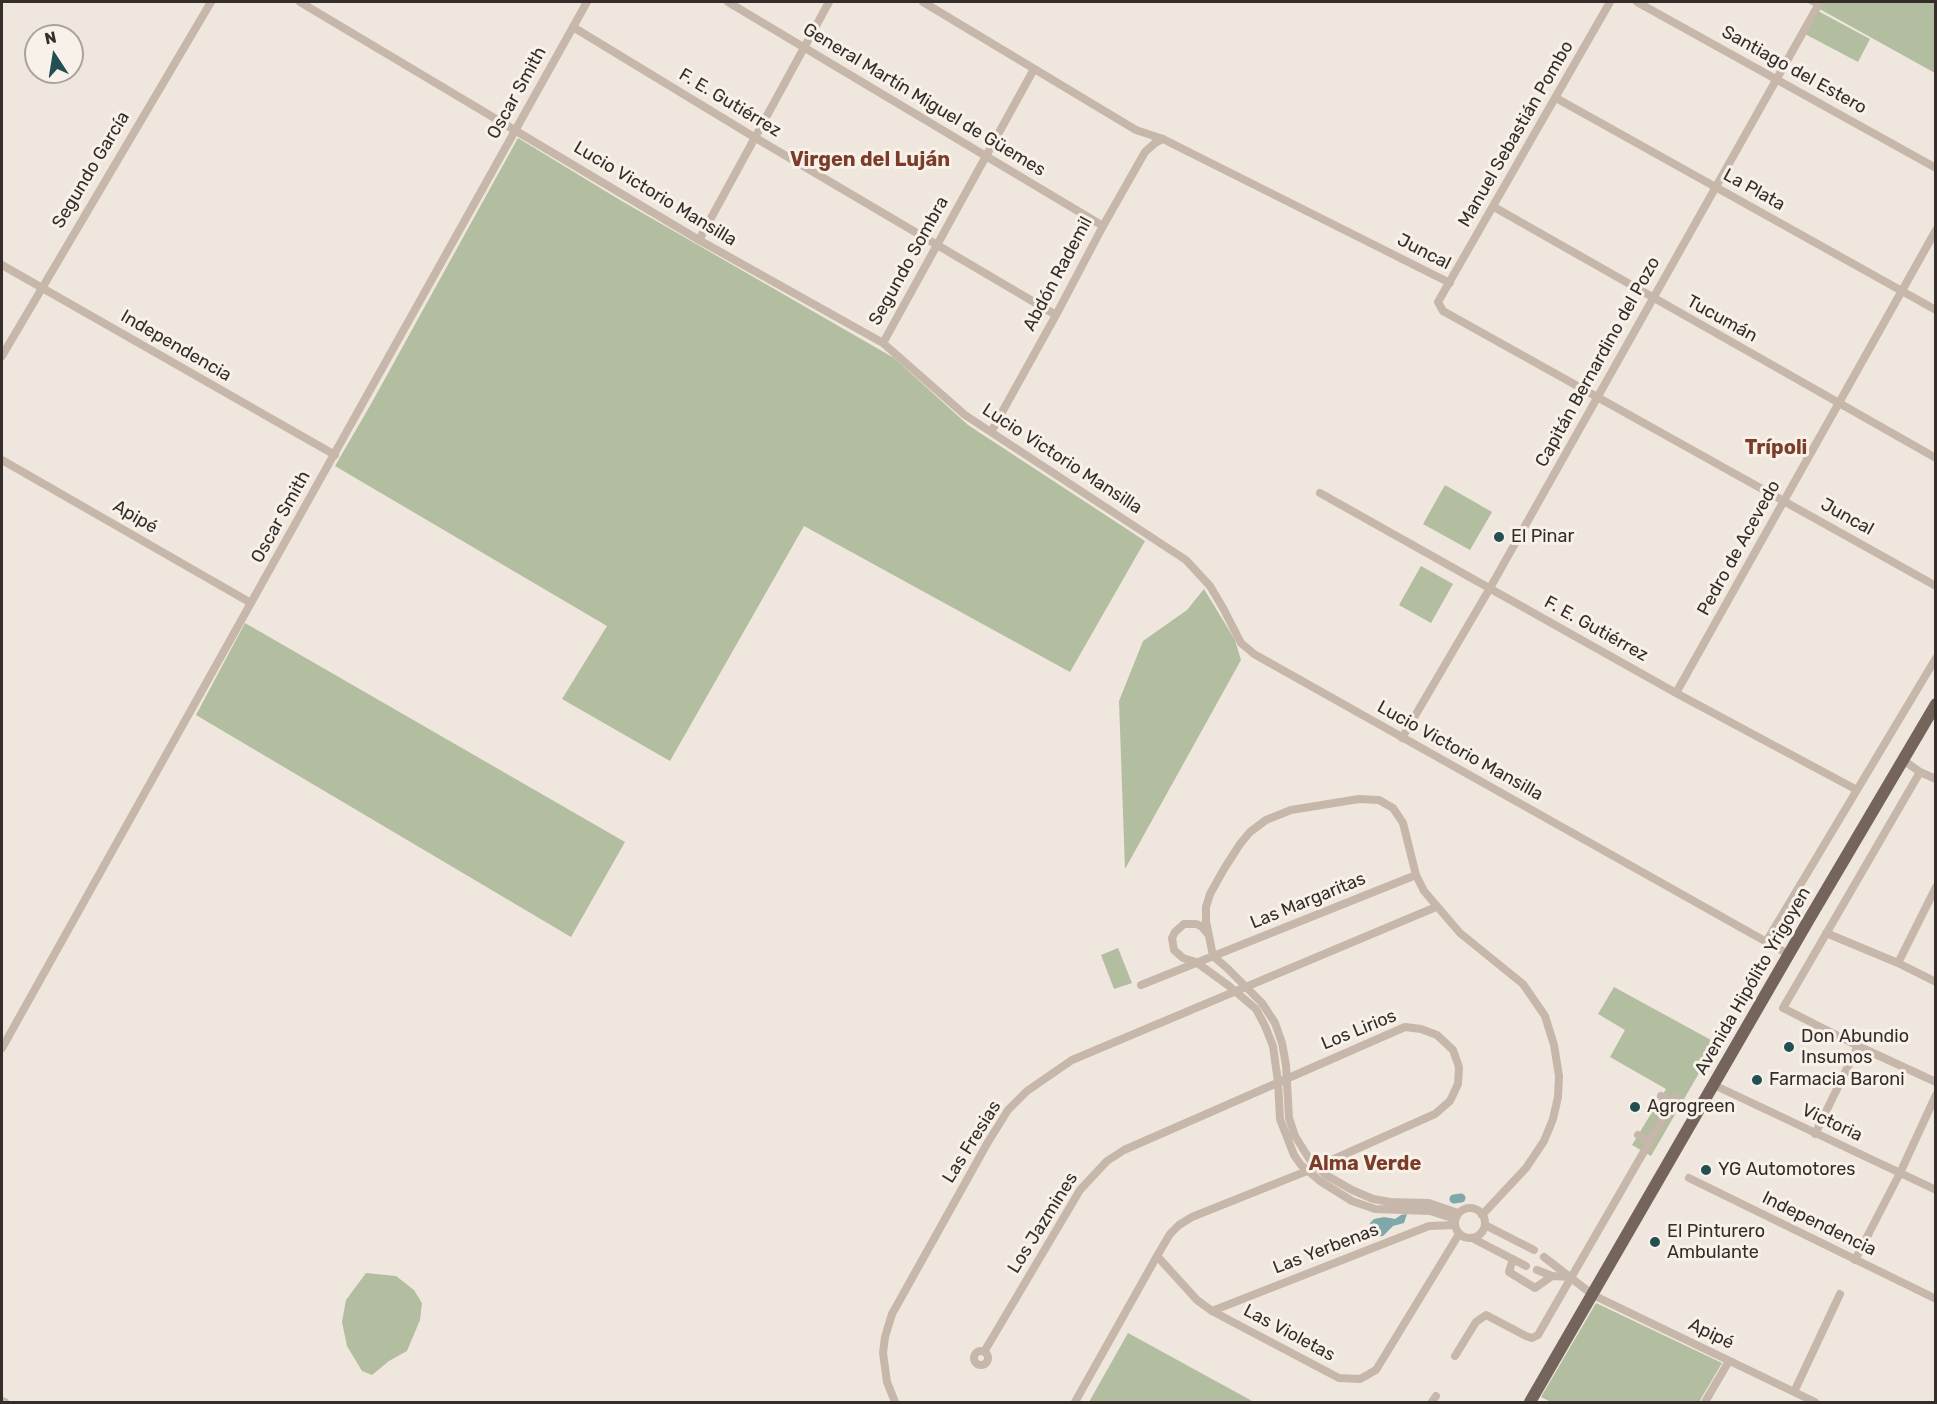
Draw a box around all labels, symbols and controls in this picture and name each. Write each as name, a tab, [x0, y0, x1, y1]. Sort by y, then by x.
street label: General Martín Miguel de Güemes	[799, 19, 1049, 181]
street label: Santiago del Estero	[1718, 21, 1870, 119]
north arrow	[24, 24, 84, 84]
text: N	[43, 27, 58, 48]
street label: Manuel Sebastián Pombo	[1454, 37, 1578, 231]
street label: Oscar Smith	[483, 43, 551, 143]
street label: F. E. Gutiérrez	[675, 64, 785, 142]
street label: Segundo García	[48, 108, 134, 232]
street label: Lucio Victorio Mansilla	[570, 137, 740, 251]
district label: Virgen del Luján	[790, 148, 950, 172]
street label: La Plata	[1719, 164, 1789, 216]
street label: Segundo Sombra	[865, 193, 953, 329]
street label: Abdón Rademil	[1019, 213, 1097, 335]
street label: Juncal	[1394, 229, 1454, 275]
street label: Capitán Bernardino del Pozo	[1531, 253, 1665, 471]
street label: Tucumán	[1683, 291, 1761, 347]
street label: Independencia	[117, 306, 235, 386]
street label: Lucio Victorio Mansilla	[978, 399, 1146, 519]
district label: Trípoli	[1745, 436, 1807, 460]
street label: Oscar Smith	[247, 467, 315, 567]
street label: Pedro de Acevedo	[1693, 477, 1785, 619]
street label: Juncal	[1817, 494, 1877, 540]
street label: Apipé	[109, 496, 161, 538]
place label: El Pinar	[1511, 526, 1574, 548]
marker: El Pinar	[1492, 530, 1506, 544]
street label: F. E. Gutiérrez	[1540, 592, 1652, 666]
street label: Lucio Victorio Mansilla	[1373, 696, 1547, 806]
street label: Las Margaritas	[1247, 868, 1369, 934]
street label: Avenida Hipólito Yrigoyen	[1690, 883, 1816, 1079]
street label: Los Lirios	[1318, 1005, 1400, 1055]
place label: Don Abundio Insumos	[1801, 1026, 1909, 1068]
marker: Don Abundio Insumos	[1782, 1040, 1796, 1054]
place label: Farmacia Baroni	[1769, 1069, 1905, 1091]
marker: Farmacia Baroni	[1750, 1073, 1764, 1087]
place label: Agrogreen	[1647, 1096, 1735, 1118]
street label: Las Fresias	[938, 1097, 1006, 1187]
marker: Agrogreen	[1628, 1100, 1642, 1114]
street label: Victoria	[1798, 1100, 1866, 1146]
district label: Alma Verde	[1309, 1152, 1421, 1176]
place label: YG Automotores	[1718, 1159, 1855, 1181]
marker: YG Automotores	[1699, 1163, 1713, 1177]
street label: Los Jazmines	[1003, 1169, 1083, 1277]
street label: Independencia	[1758, 1187, 1880, 1261]
street label: Las Yerbenas	[1270, 1219, 1382, 1279]
place label: El Pinturero Ambulante	[1667, 1221, 1765, 1264]
marker: El Pinturero Ambulante	[1648, 1235, 1662, 1249]
street label: Las Violetas	[1240, 1300, 1338, 1366]
street label: Apipé	[1685, 1314, 1737, 1354]

